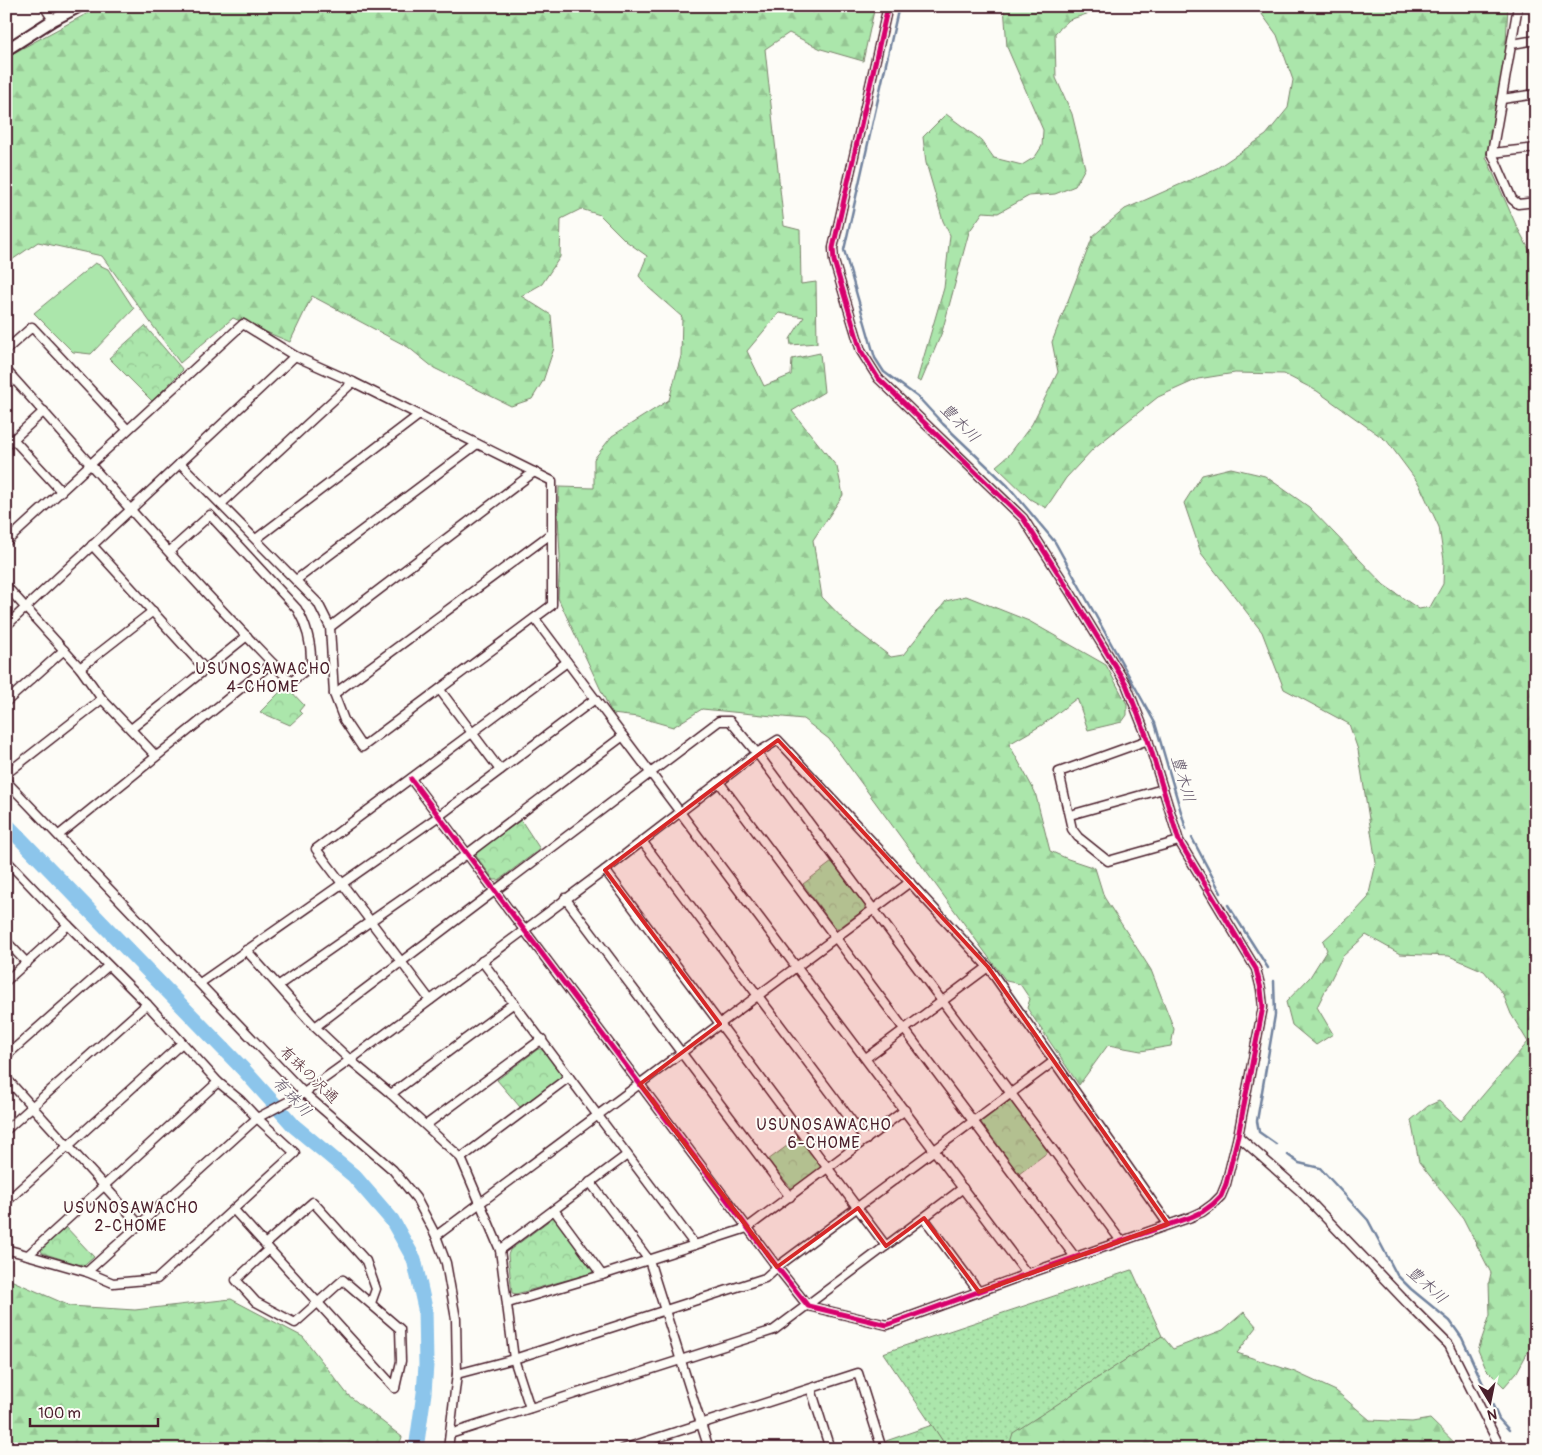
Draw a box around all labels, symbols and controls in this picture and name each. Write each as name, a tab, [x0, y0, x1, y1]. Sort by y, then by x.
water label: 豊木川	[936, 399, 984, 447]
district label: USUNOSAWACHO 4-CHOME	[195, 659, 331, 697]
water label: 豊木川	[1167, 753, 1199, 805]
street label: 有珠の沢通	[275, 1042, 343, 1108]
water label: 有珠川	[268, 1073, 316, 1121]
district label: USUNOSAWACHO 6-CHOME	[756, 1115, 892, 1153]
district label: USUNOSAWACHO 2-CHOME	[63, 1198, 199, 1236]
water label: 豊木川	[1402, 1262, 1452, 1308]
north arrow	[1464, 1378, 1514, 1428]
scale bar	[30, 1395, 158, 1427]
text: 100 m	[38, 1404, 81, 1423]
text: N	[1486, 1405, 1498, 1424]

